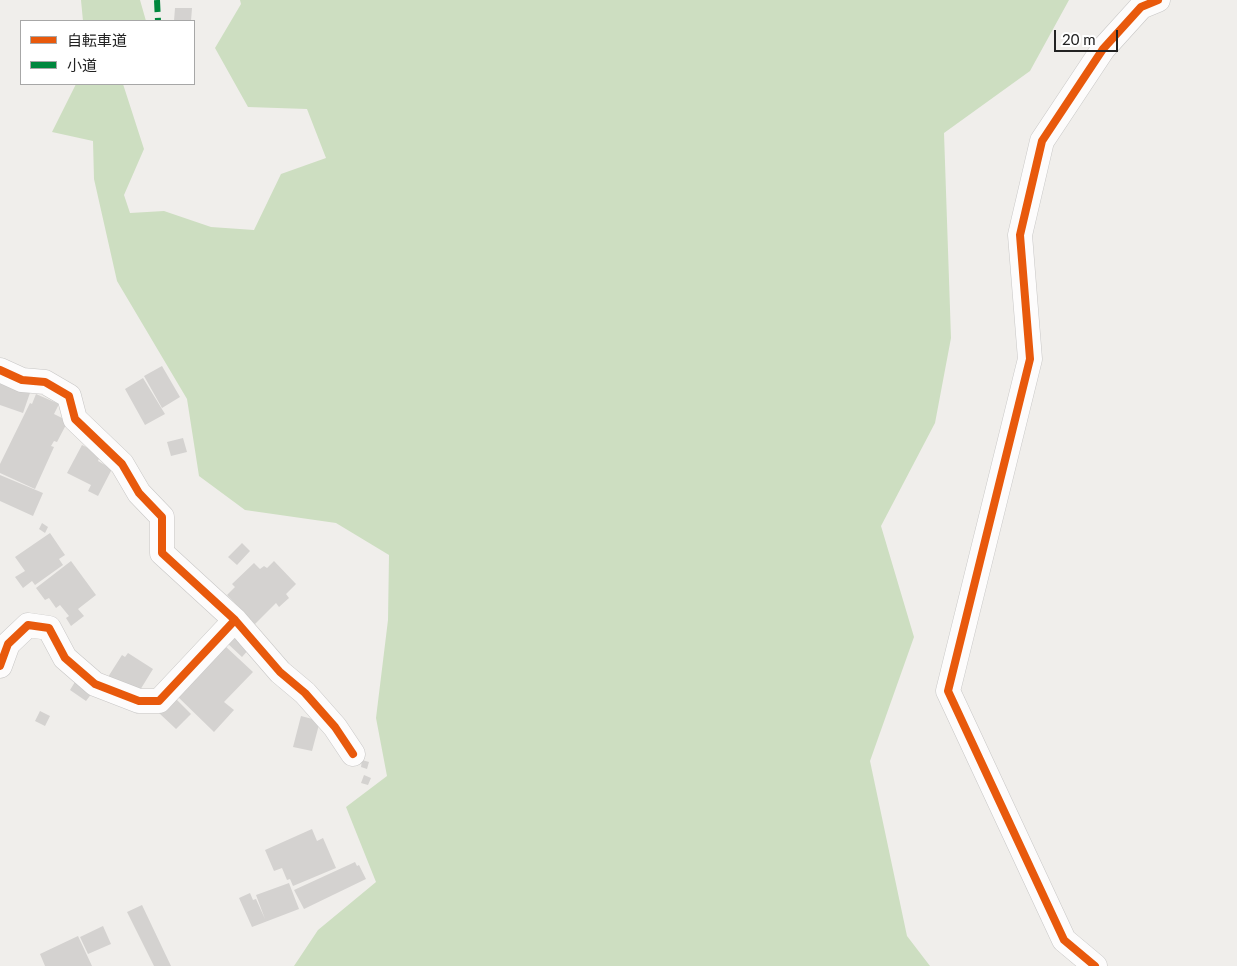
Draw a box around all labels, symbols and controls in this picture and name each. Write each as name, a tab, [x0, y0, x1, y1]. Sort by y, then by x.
legend	[20, 20, 195, 85]
scale bar	[1057, 20, 1121, 52]
text: 20 m	[1062, 30, 1096, 48]
text: 自転車道	[67, 31, 127, 49]
text: 小道	[67, 56, 97, 74]

